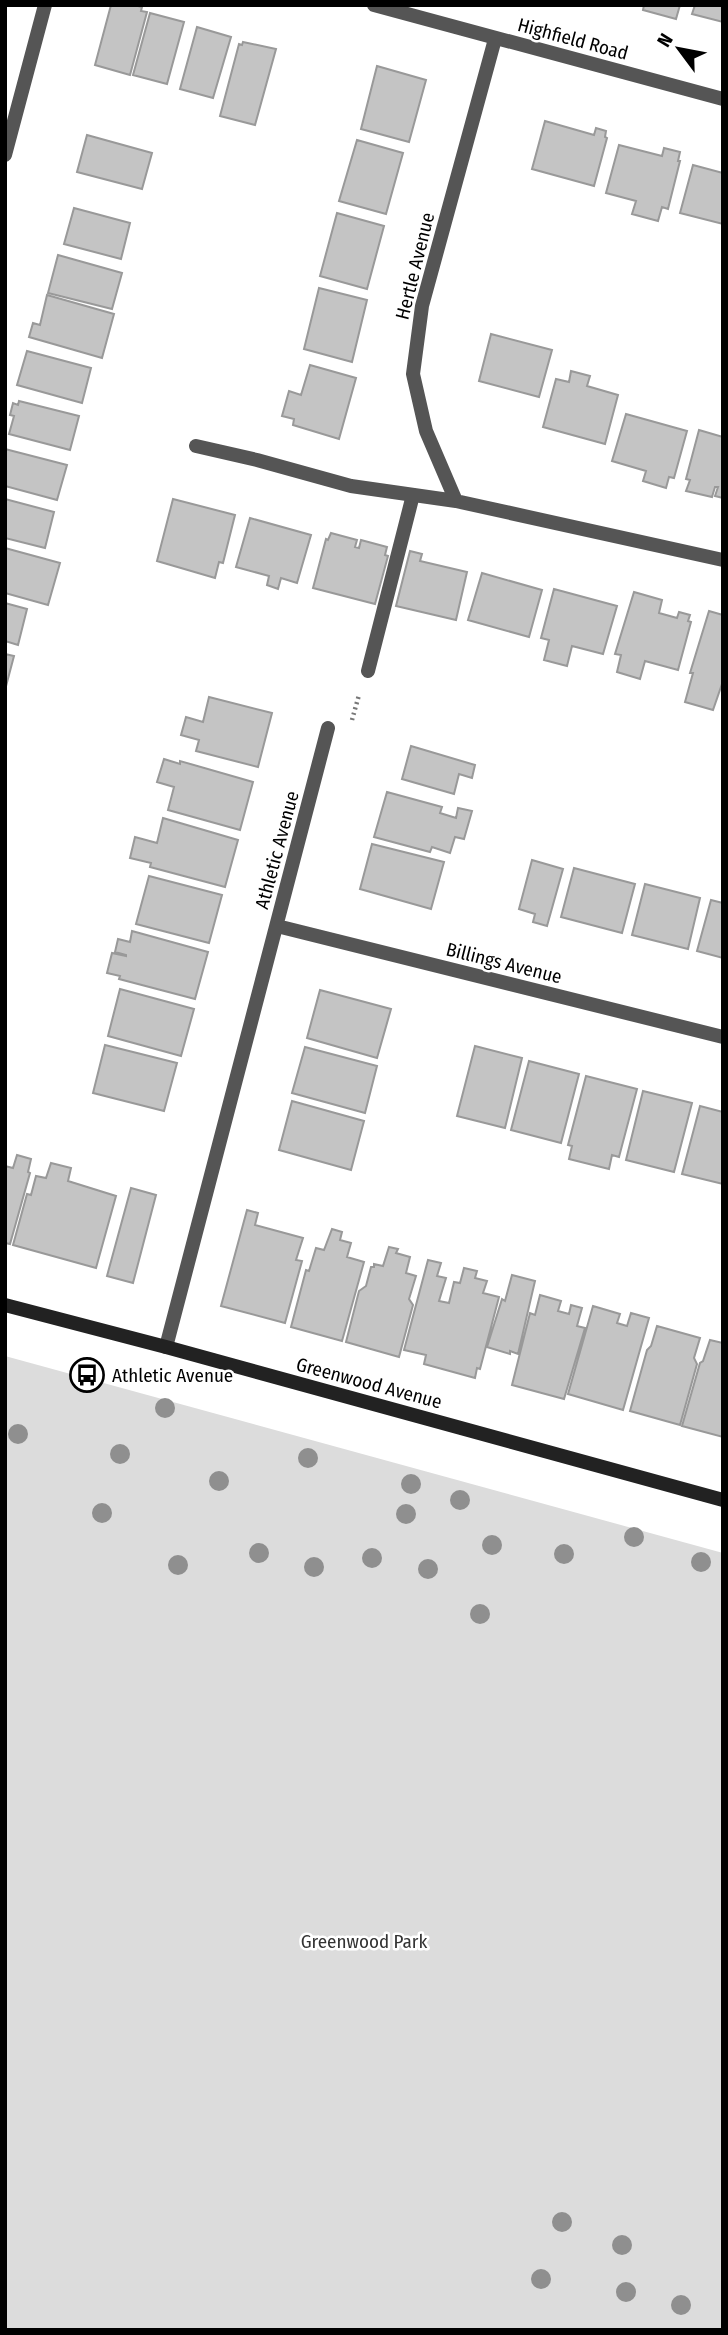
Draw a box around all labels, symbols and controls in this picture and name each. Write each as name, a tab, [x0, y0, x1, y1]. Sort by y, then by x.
street label: Highfield Road	[515, 13, 631, 65]
north arrow	[644, 14, 714, 84]
text: N	[652, 29, 678, 51]
street label: Hertle Avenue	[391, 210, 439, 322]
street label: Athletic Avenue	[250, 788, 304, 912]
street label: Billings Avenue	[444, 938, 564, 988]
street label: Greenwood Avenue	[294, 1352, 444, 1414]
bus stop icon: Athletic Avenue	[68, 1356, 106, 1394]
place label: Athletic Avenue	[112, 1364, 233, 1387]
park label: Greenwood Park	[301, 1930, 427, 1953]

